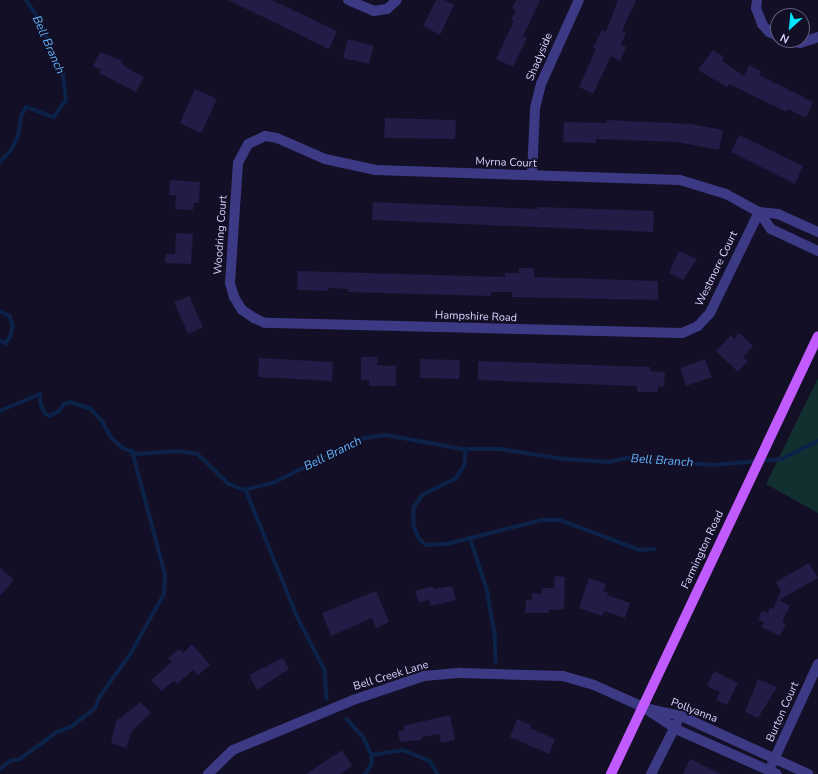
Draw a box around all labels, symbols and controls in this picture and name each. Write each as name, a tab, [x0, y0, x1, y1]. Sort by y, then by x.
north arrow	[770, 8, 810, 48]
water label: Bell Branch	[29, 13, 67, 77]
text: N	[778, 30, 792, 47]
street label: Shadyside	[524, 31, 556, 83]
street label: Myrna Court	[475, 155, 537, 171]
street label: Woodring Court	[212, 195, 230, 275]
street label: Westmore Court	[693, 229, 741, 309]
street label: Hampshire Road	[435, 309, 517, 325]
water label: Bell Branch	[302, 434, 364, 474]
water label: Bell Branch	[630, 452, 694, 470]
street label: Farmington Road	[679, 509, 727, 591]
street label: Bell Creek Lane	[352, 658, 430, 694]
street label: Burton Court	[764, 680, 802, 744]
street label: Pollyanna	[669, 696, 719, 726]

